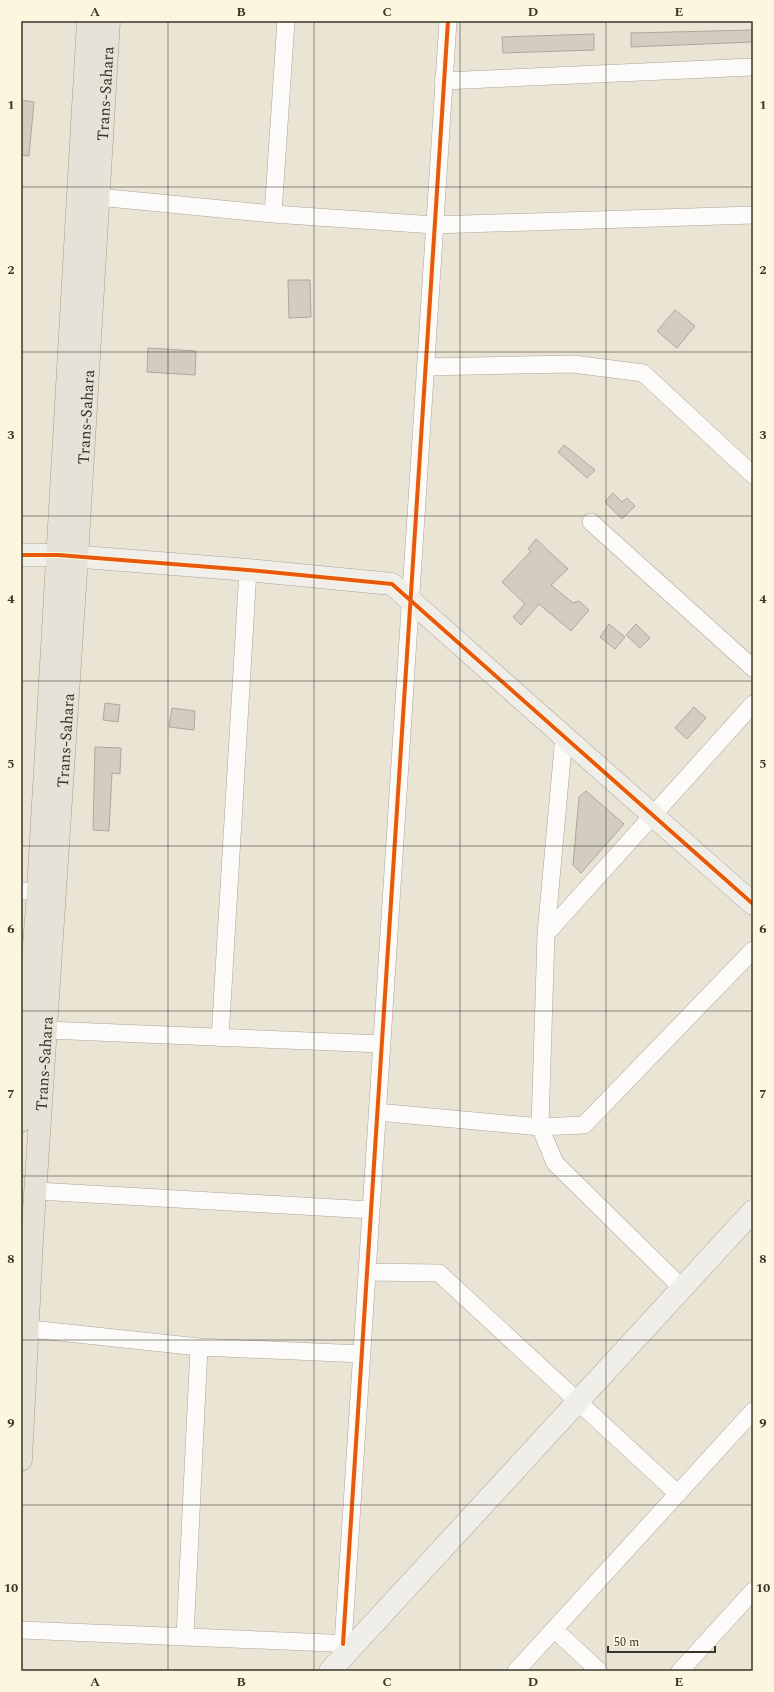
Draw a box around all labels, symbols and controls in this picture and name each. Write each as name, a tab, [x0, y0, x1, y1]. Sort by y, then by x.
text: A	[90, 2, 100, 22]
text: B	[236, 2, 246, 22]
text: C	[382, 2, 392, 22]
text: D	[528, 2, 538, 22]
text: E	[675, 2, 684, 22]
street label: Trans-Sahara	[91, 45, 120, 142]
text: 1	[7, 95, 15, 115]
text: 1	[759, 95, 767, 115]
text: 2	[7, 260, 15, 280]
text: 2	[759, 260, 767, 280]
street label: Trans-Sahara	[72, 369, 101, 465]
text: 3	[7, 425, 15, 445]
text: 3	[759, 425, 767, 445]
text: 4	[7, 589, 15, 609]
text: 4	[759, 589, 767, 609]
street label: Trans-Sahara	[51, 692, 81, 789]
text: 5	[7, 754, 15, 774]
text: 5	[759, 754, 767, 774]
text: 6	[7, 919, 15, 939]
text: 6	[759, 919, 767, 939]
street label: Trans-Sahara	[30, 1015, 60, 1112]
text: 7	[7, 1084, 15, 1104]
text: 7	[759, 1084, 767, 1104]
text: 8	[7, 1249, 15, 1269]
text: 8	[759, 1249, 767, 1269]
text: 9	[7, 1413, 15, 1433]
text: 9	[759, 1413, 767, 1433]
text: 10	[4, 1578, 18, 1598]
text: 10	[756, 1578, 770, 1598]
scale bar	[608, 1628, 715, 1654]
text: 50 m	[614, 1633, 639, 1652]
text: A	[90, 1672, 100, 1692]
text: B	[236, 1672, 246, 1692]
text: C	[382, 1672, 392, 1692]
text: D	[528, 1672, 538, 1692]
text: E	[675, 1672, 684, 1692]

